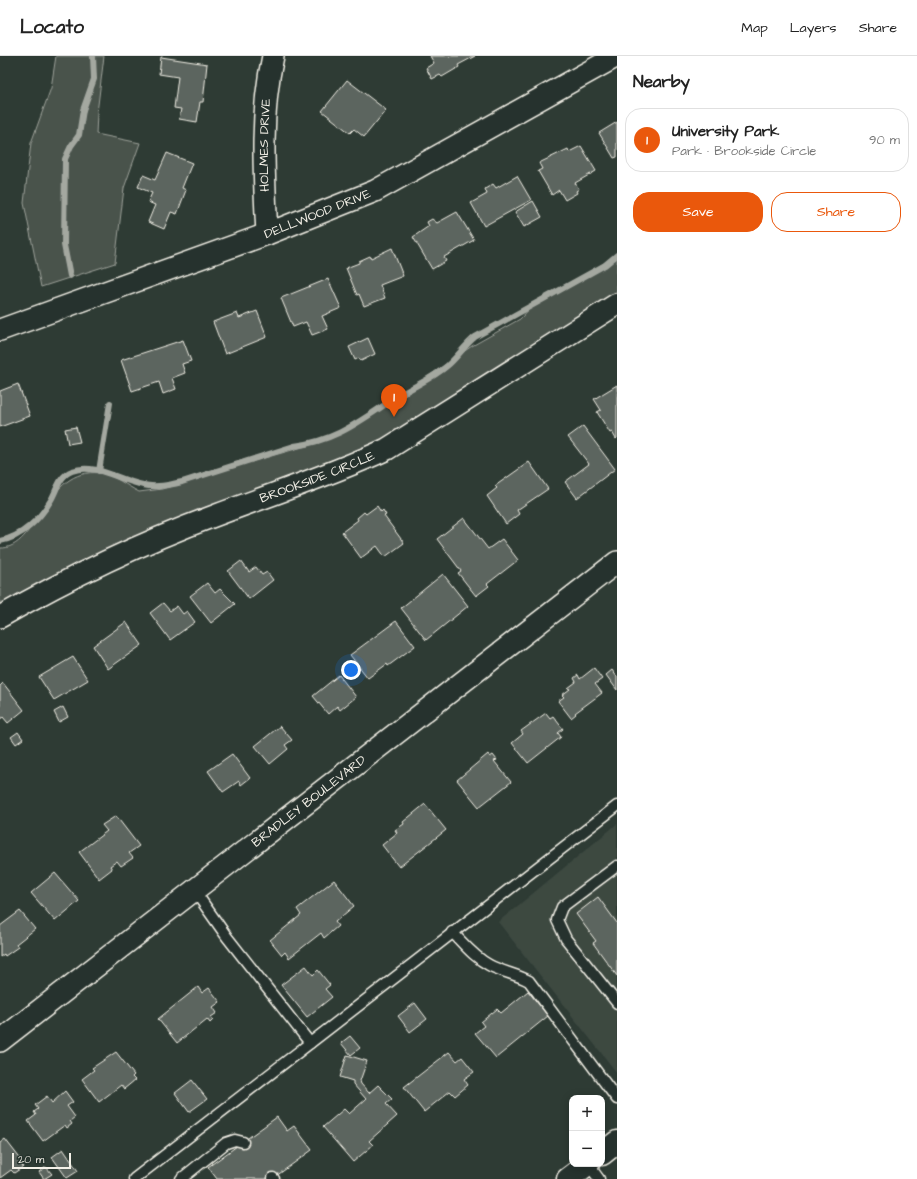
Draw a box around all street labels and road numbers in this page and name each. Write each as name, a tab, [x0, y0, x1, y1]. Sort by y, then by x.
street label: HOLMES DRIVE	[255, 97, 275, 192]
street label: DELLWOOD DRIVE	[262, 185, 374, 243]
street label: BROOKSIDE CIRCLE	[257, 447, 378, 507]
street label: BRADLEY BOULEVARD	[248, 751, 370, 851]

